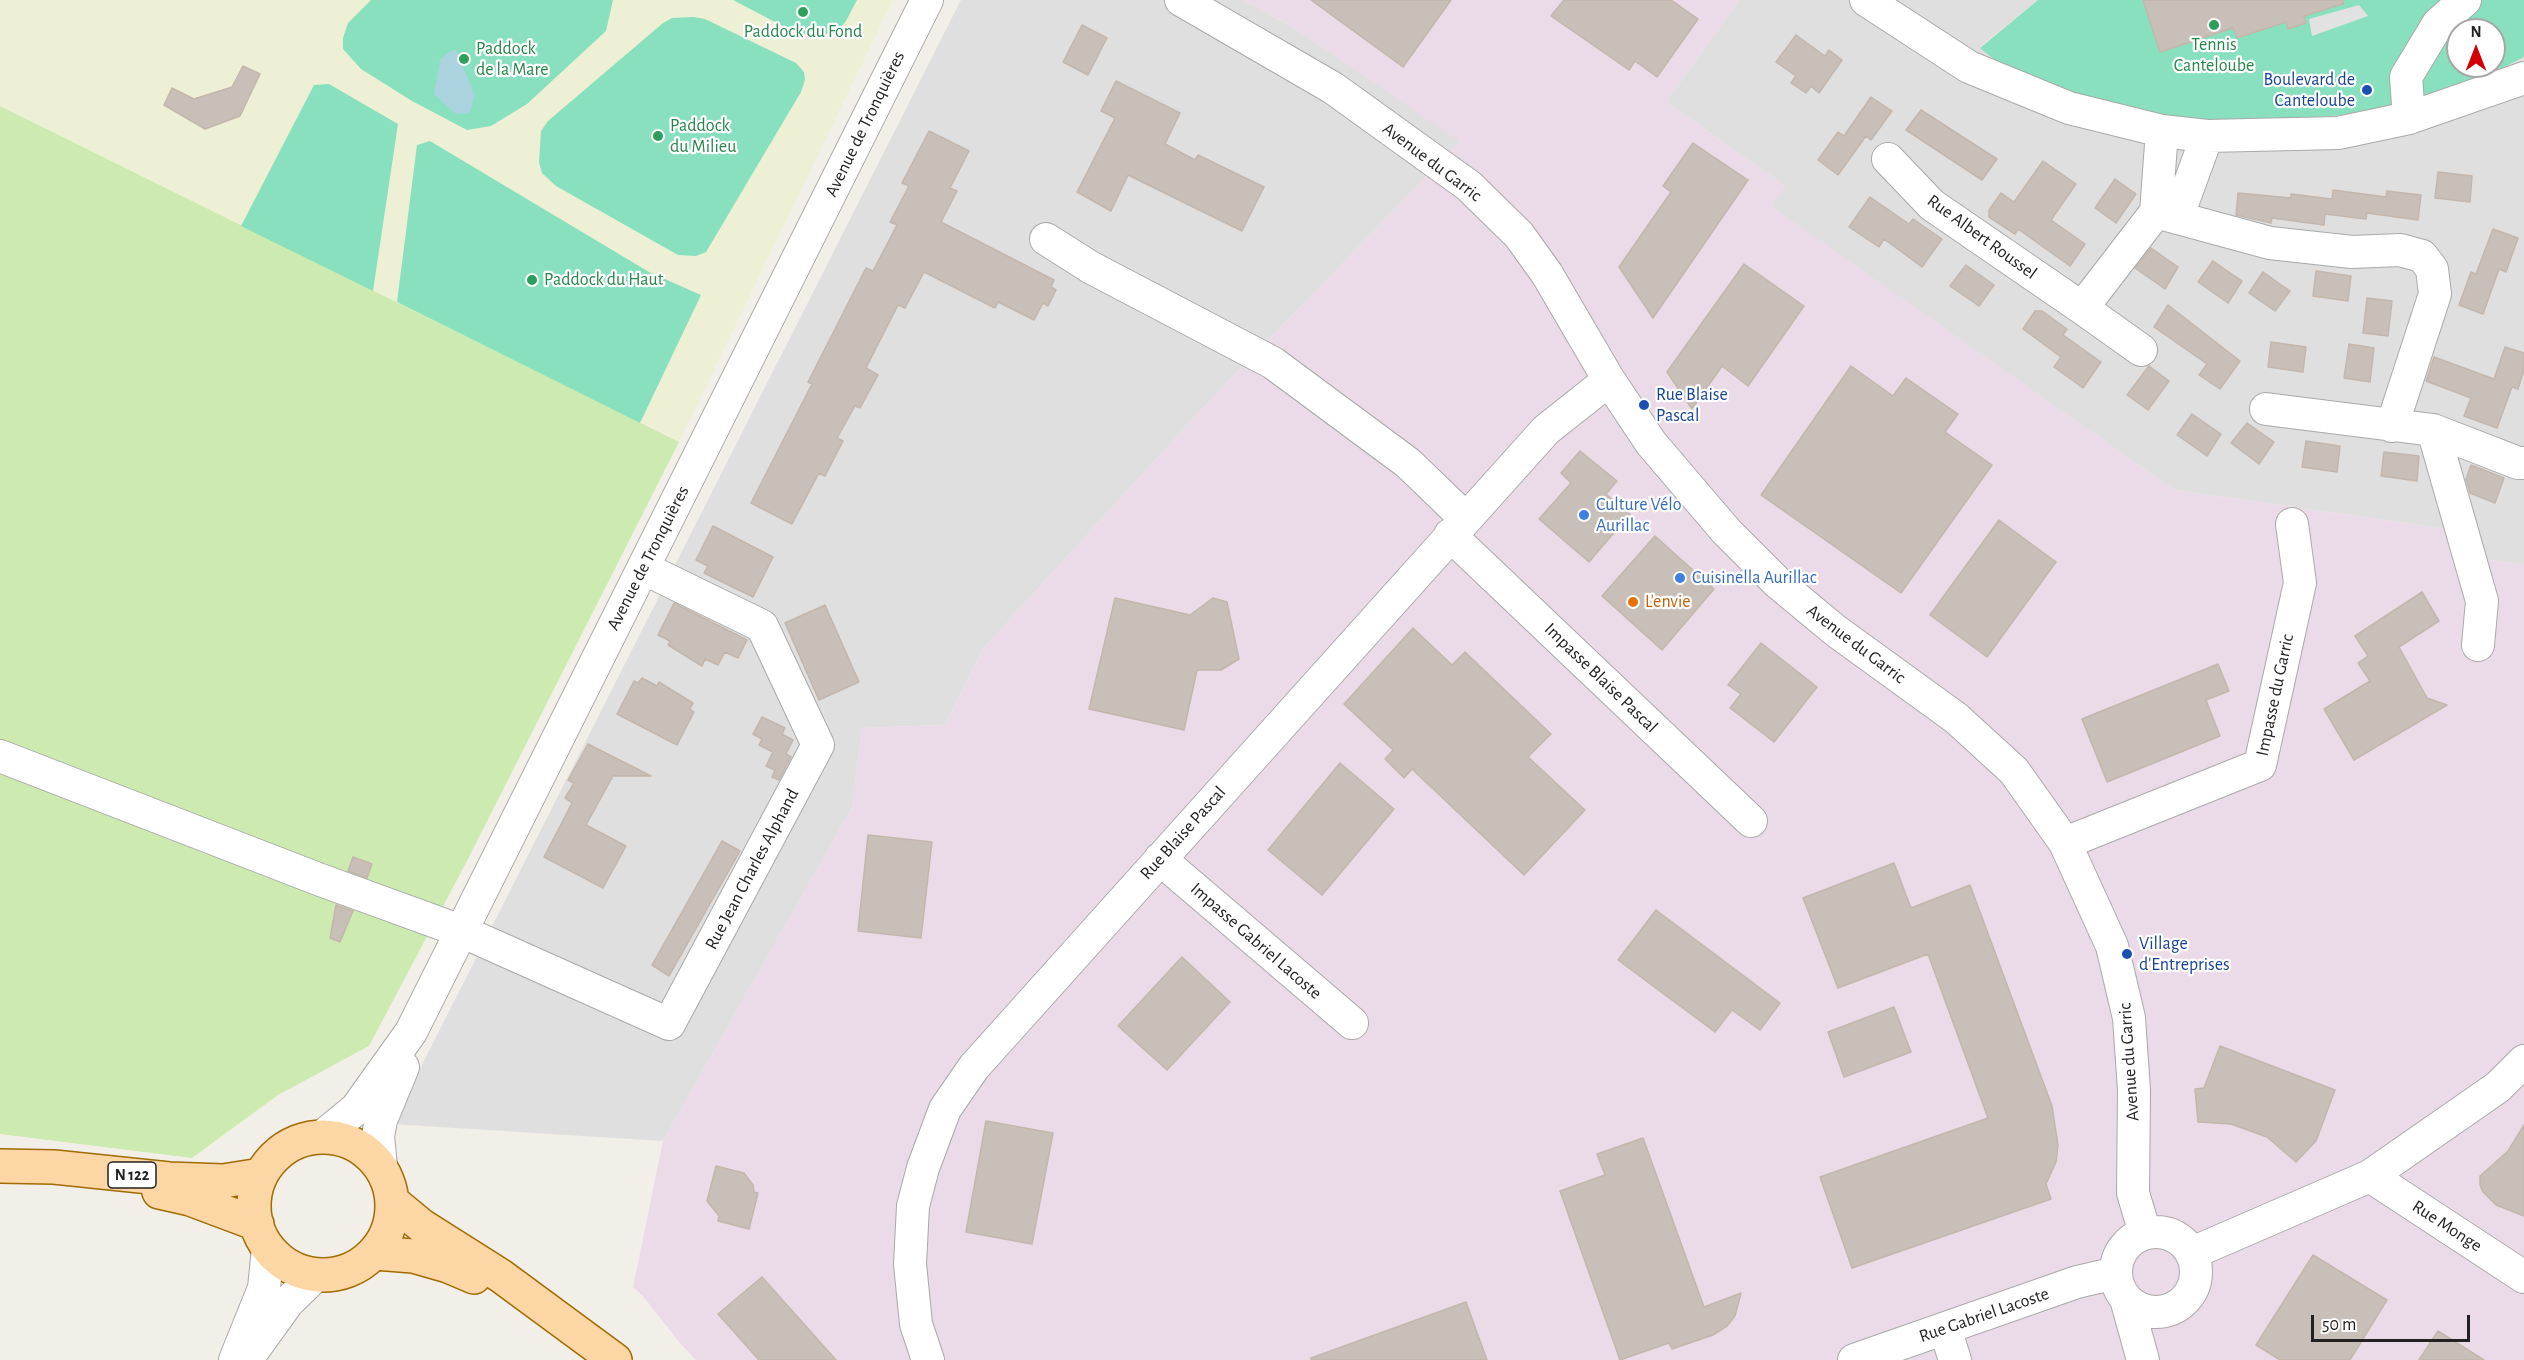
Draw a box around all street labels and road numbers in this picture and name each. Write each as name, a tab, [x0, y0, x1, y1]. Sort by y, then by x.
street label: Avenue de Tronquières	[820, 48, 910, 200]
street label: Avenue du Garric	[1378, 118, 1486, 206]
street label: Rue Albert Roussel	[1923, 190, 2041, 284]
street label: Avenue de Tronquières	[602, 482, 694, 634]
street label: Avenue du Garric	[1802, 600, 1910, 688]
street label: Impasse Blaise Pascal	[1540, 618, 1662, 738]
street label: Impasse du Garric	[2252, 632, 2298, 758]
street label: Rue Blaise Pascal	[1135, 782, 1231, 884]
street label: Rue Jean Charles Alphand	[700, 785, 804, 953]
street label: Impasse Gabriel Lacoste	[1186, 878, 1326, 1004]
street label: Avenue du Garric	[2114, 1002, 2144, 1122]
road number: N 122	[108, 1162, 156, 1188]
street label: Rue Monge	[2408, 1195, 2486, 1257]
street label: Rue Gabriel Lacoste	[1916, 1283, 2052, 1347]

